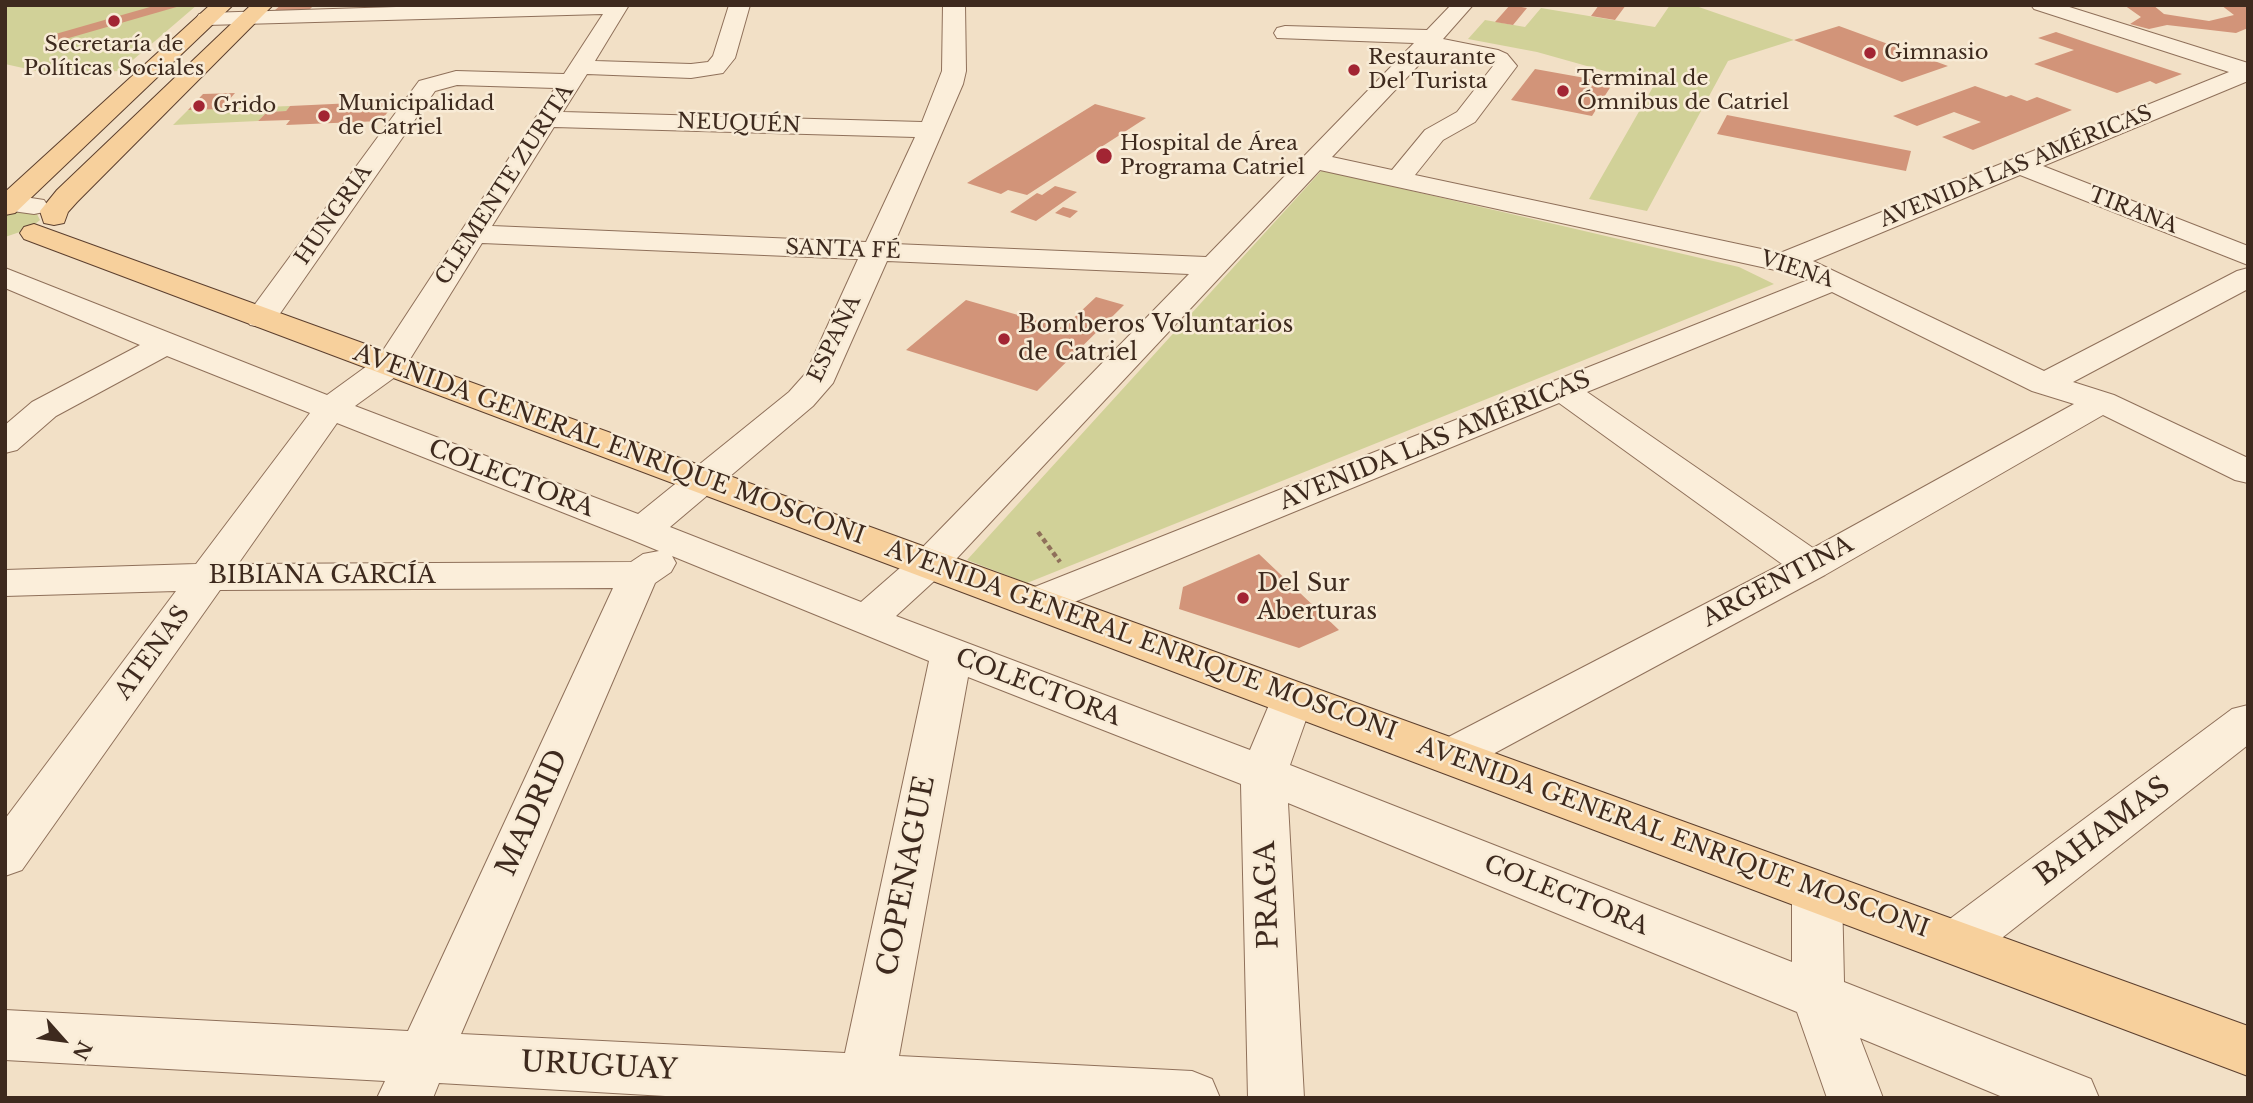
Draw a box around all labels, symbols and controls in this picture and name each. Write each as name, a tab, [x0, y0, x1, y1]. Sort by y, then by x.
marker: Secretaría de Políticas Sociales	[106, 13, 122, 29]
place label: Secretaría de Políticas Sociales	[24, 32, 204, 82]
place label: Gimnasio	[1884, 40, 1988, 66]
place label: Restaurante Del Turista	[1368, 45, 1496, 95]
marker: Gimnasio	[1862, 45, 1878, 61]
marker: Restaurante Del Turista	[1346, 62, 1362, 78]
place label: Terminal de Ómnibus de Catriel	[1577, 66, 1789, 116]
street label: CLEMENTE ZURITA	[431, 80, 579, 290]
marker: Terminal de Ómnibus de Catriel	[1555, 83, 1571, 99]
place label: Municipalidad de Catriel	[338, 91, 494, 141]
place label: Grido	[213, 93, 276, 119]
marker: Grido	[191, 98, 207, 114]
street label: AVENIDA LAS AMÉRICAS	[1876, 101, 2156, 233]
marker: Municipalidad de Catriel	[316, 108, 332, 124]
street label: NEUQUÉN	[677, 109, 801, 139]
place label: Hospital de Área Programa Catriel	[1120, 131, 1305, 181]
marker: Hospital de Área Programa Catriel	[1094, 146, 1114, 166]
street label: HUNGRIA	[290, 160, 378, 270]
street label: TIRANA	[2085, 183, 2181, 239]
street label: SANTA FÉ	[785, 235, 901, 265]
street label: VIENA	[1757, 246, 1837, 294]
street label: ESPAÑA	[803, 292, 867, 386]
place label: Bomberos Voluntarios de Catriel	[1018, 311, 1293, 367]
marker: Bomberos Voluntarios de Catriel	[996, 331, 1012, 347]
street label: AVENIDA GENERAL ENRIQUE MOSCONI	[349, 339, 869, 551]
street label: AVENIDA LAS AMÉRICAS	[1275, 365, 1595, 517]
street label: COLECTORA	[424, 434, 598, 524]
street label: ARGENTINA	[1698, 530, 1858, 634]
street label: AVENIDA GENERAL ENRIQUE MOSCONI	[881, 535, 1401, 747]
street label: BIBIANA GARCÍA	[208, 562, 436, 590]
place label: Del Sur Aberturas	[1257, 570, 1377, 626]
marker: Del Sur Aberturas	[1235, 590, 1251, 606]
street label: ATENAS	[109, 601, 197, 705]
street label: COLECTORA	[951, 643, 1125, 733]
street label: AVENIDA GENERAL ENRIQUE MOSCONI	[1413, 732, 1933, 944]
street label: MADRID	[490, 745, 576, 881]
street label: BAHAMAS	[2029, 770, 2177, 894]
street label: COPENAGUE	[871, 773, 943, 979]
street label: PRAGA	[1249, 840, 1287, 950]
street label: COLECTORA	[1480, 850, 1652, 942]
north arrow	[28, 1005, 98, 1075]
text: N	[68, 1037, 96, 1063]
street label: URUGUAY	[520, 1046, 678, 1088]

